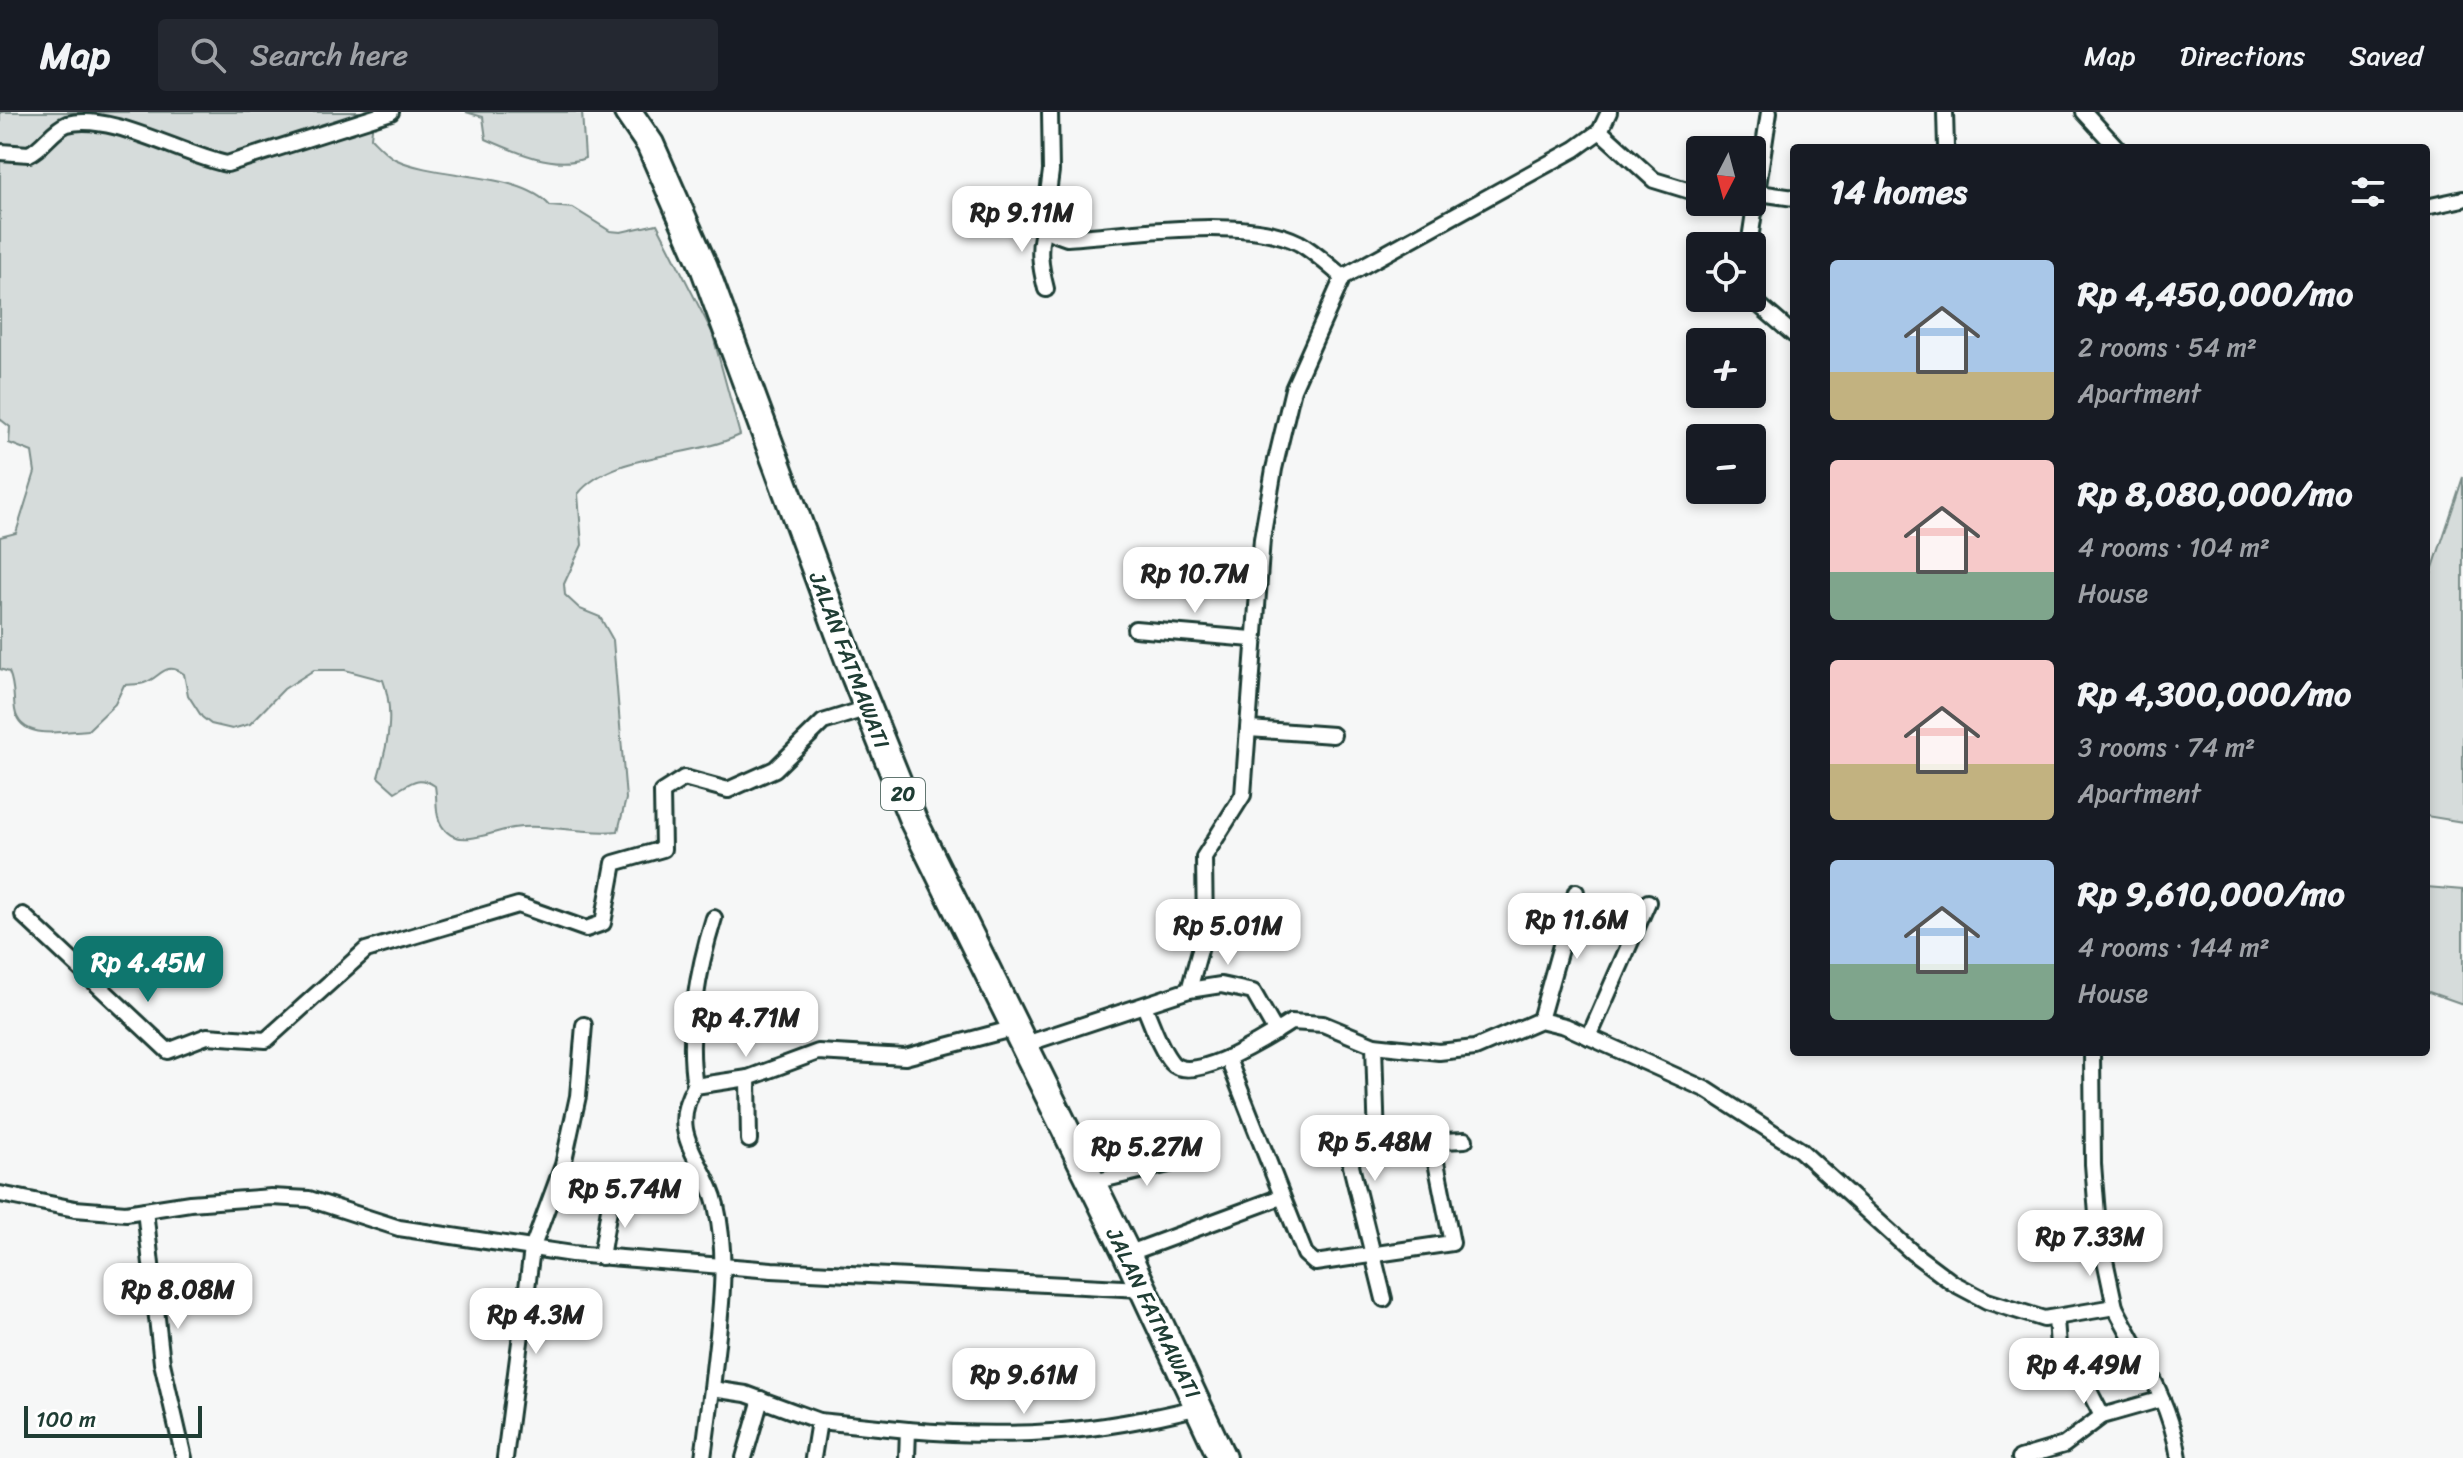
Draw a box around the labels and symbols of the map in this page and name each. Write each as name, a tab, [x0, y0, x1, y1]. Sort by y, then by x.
north arrow	[1686, 136, 1766, 216]
pin: Rp 9.11M	[939, 186, 1105, 254]
pin: Rp 10.7M	[1112, 547, 1278, 615]
street label: JALAN FATMAWATI	[798, 565, 901, 755]
road number: 20	[881, 778, 925, 810]
pin: Rp 11.6M	[1494, 893, 1660, 961]
pin: Rp 5.01M	[1145, 899, 1311, 967]
pin: Rp 4.45M	[65, 936, 231, 1004]
pin: Rp 4.71M	[663, 991, 829, 1059]
pin: Rp 5.48M	[1292, 1115, 1458, 1183]
pin: Rp 5.27M	[1064, 1120, 1230, 1188]
pin: Rp 5.74M	[542, 1162, 708, 1230]
pin: Rp 7.33M	[2007, 1210, 2173, 1278]
street label: JALAN FATMAWATI	[1095, 1220, 1212, 1406]
pin: Rp 8.08M	[95, 1263, 261, 1331]
pin: Rp 4.3M	[462, 1288, 610, 1356]
pin: Rp 4.49M	[2001, 1338, 2167, 1406]
pin: Rp 9.61M	[941, 1348, 1107, 1416]
scale bar	[24, 1402, 202, 1438]

